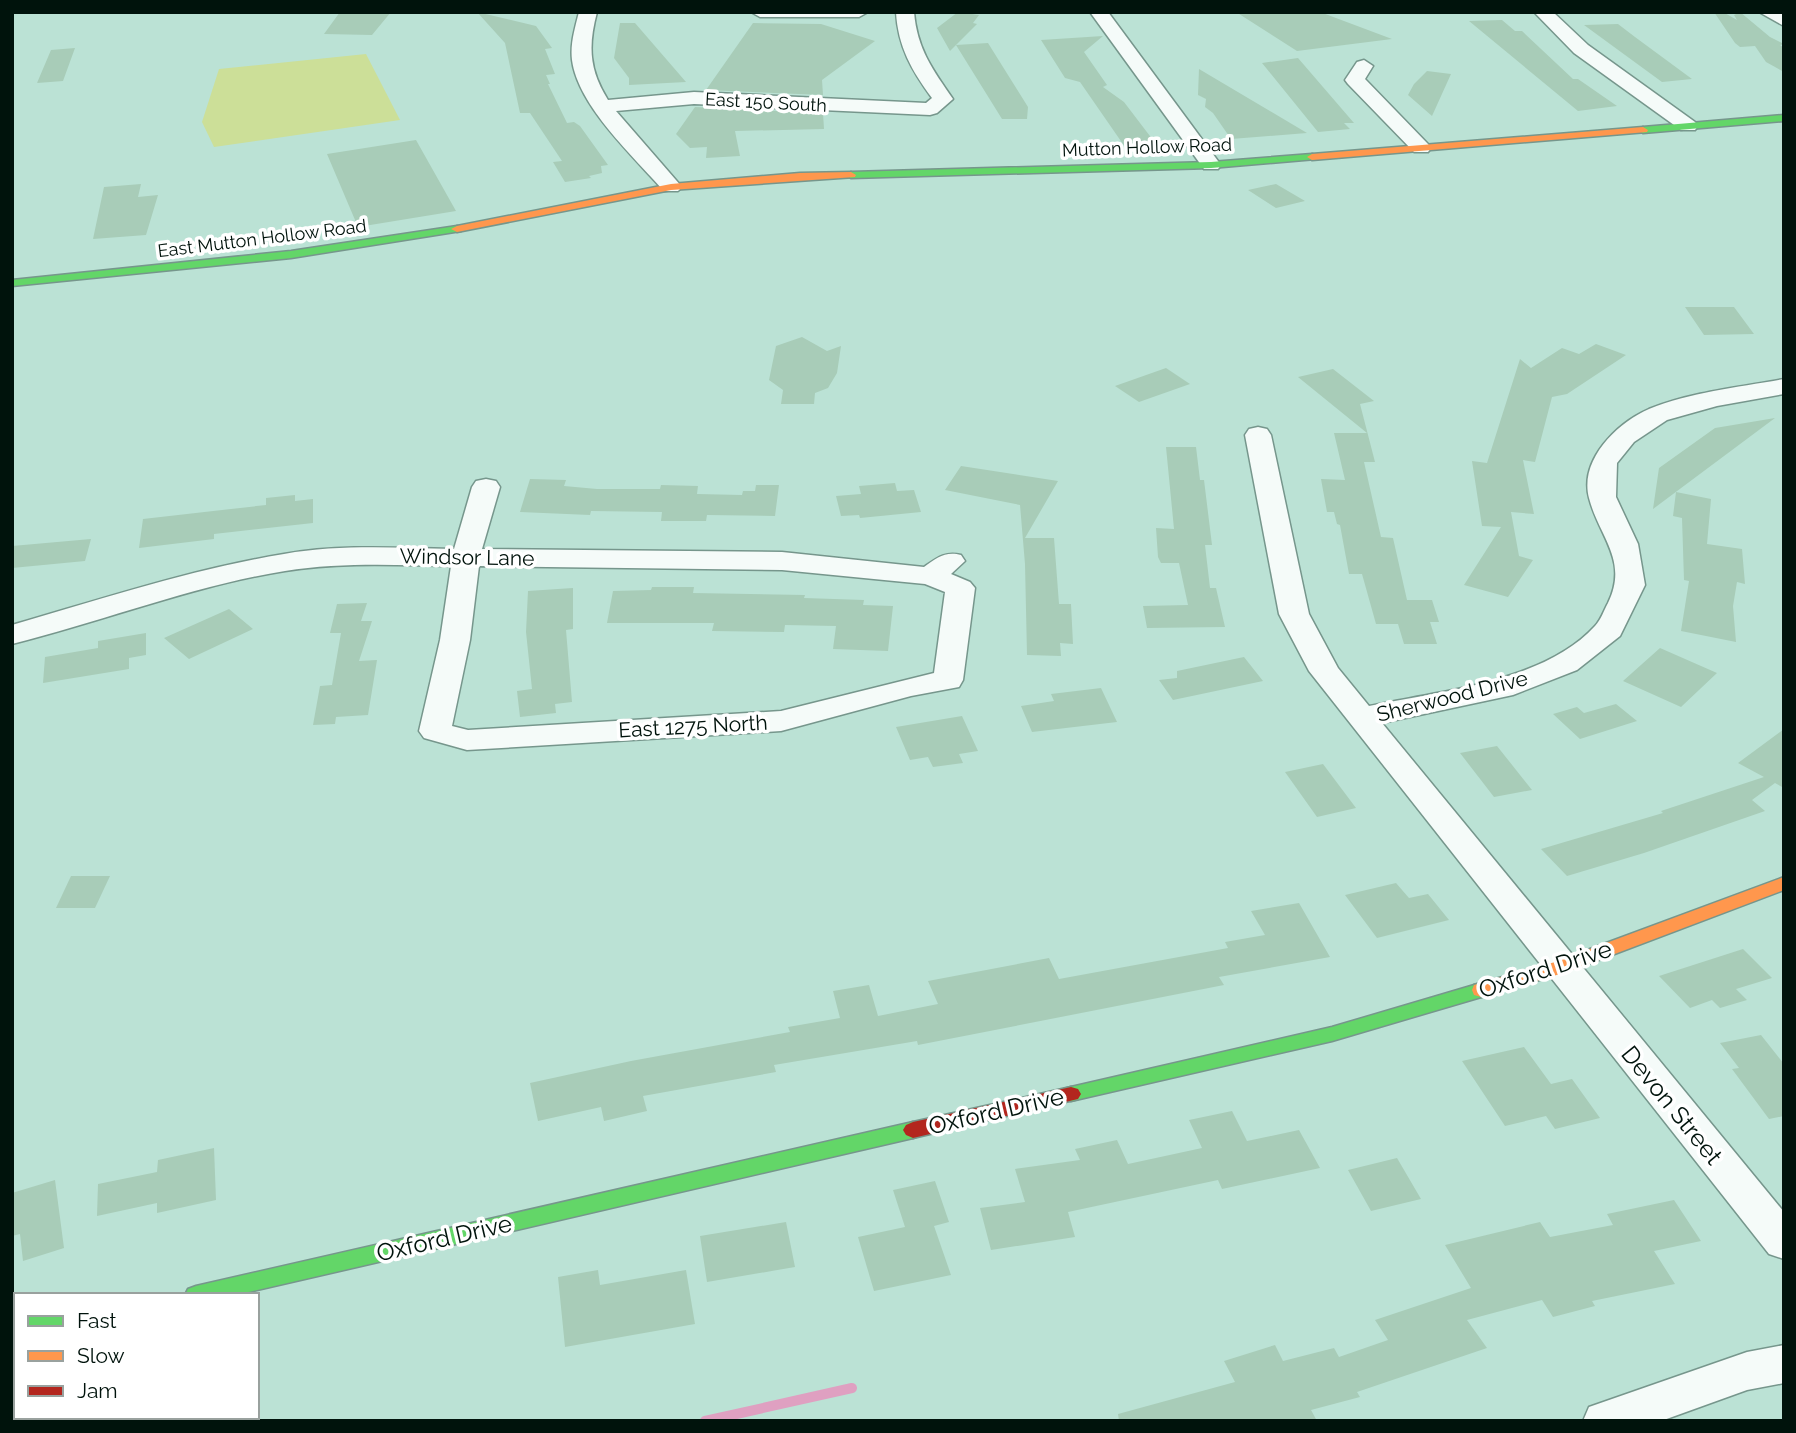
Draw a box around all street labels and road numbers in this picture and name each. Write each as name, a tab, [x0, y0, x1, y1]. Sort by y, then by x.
street label: East 150 South	[705, 88, 827, 116]
street label: Mutton Hollow Road	[1062, 134, 1232, 160]
street label: East Mutton Hollow Road	[156, 215, 368, 261]
street label: Windsor Lane	[399, 543, 535, 571]
street label: Sherwood Drive	[1374, 665, 1530, 727]
street label: East 1275 North	[618, 710, 768, 742]
street label: Oxford Drive	[1475, 934, 1615, 1004]
street label: Devon Street	[1615, 1040, 1729, 1170]
street label: Oxford Drive	[925, 1081, 1067, 1141]
street label: Oxford Drive	[373, 1208, 515, 1268]

